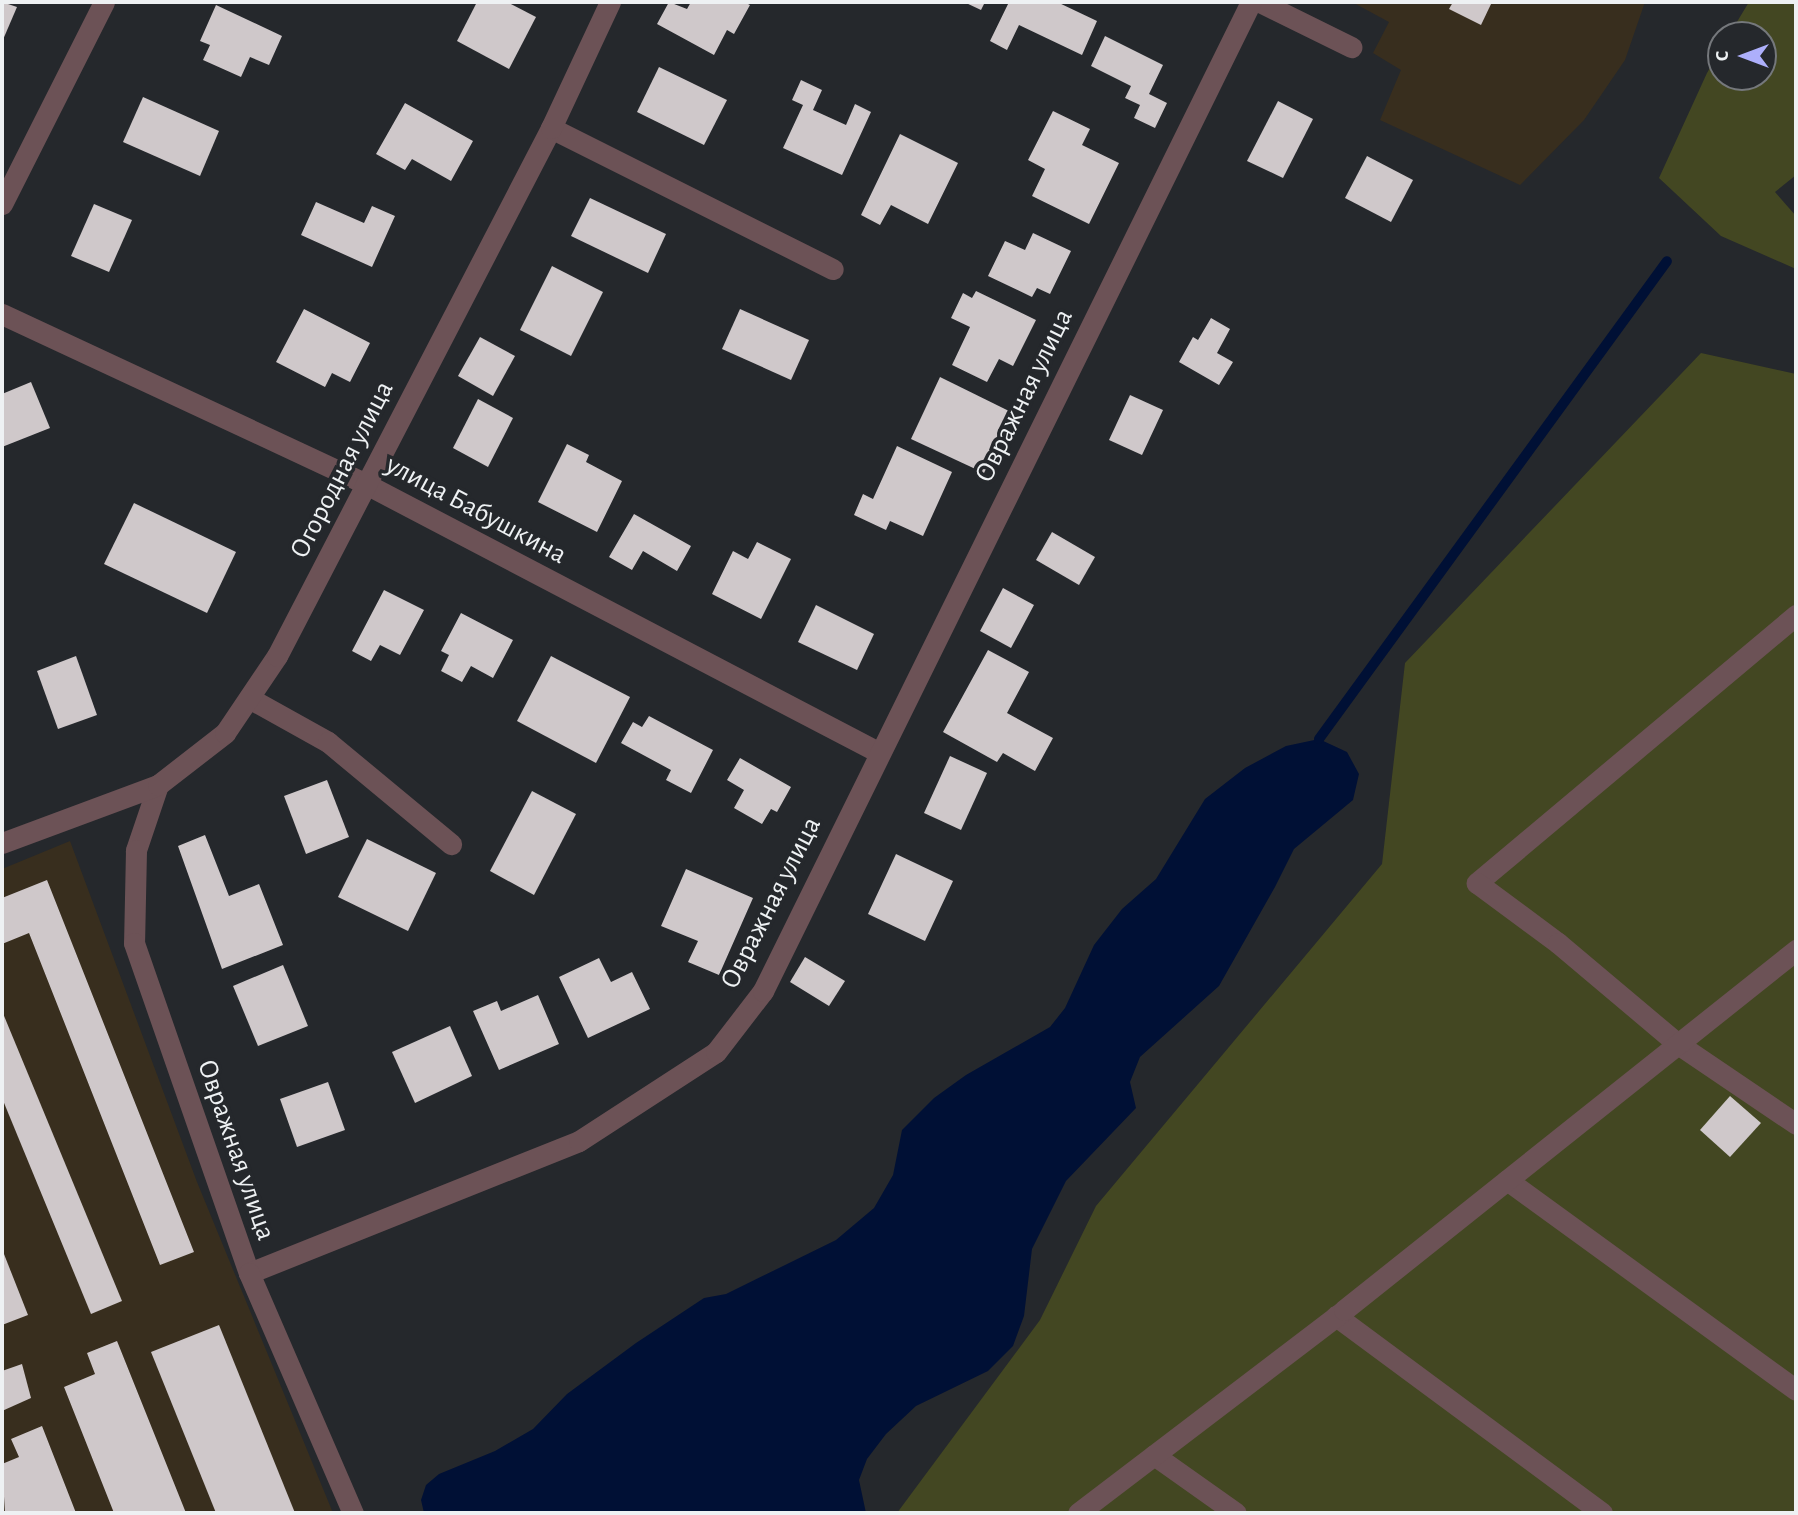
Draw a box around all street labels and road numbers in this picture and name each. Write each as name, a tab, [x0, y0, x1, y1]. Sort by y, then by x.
street label: Овражная улица	[968, 304, 1080, 488]
street label: Огородная улица	[283, 376, 401, 564]
street label: улица Бабушкина	[380, 448, 572, 572]
street label: Овражная улица	[713, 811, 829, 995]
street label: Овражная улица	[189, 1055, 283, 1245]

